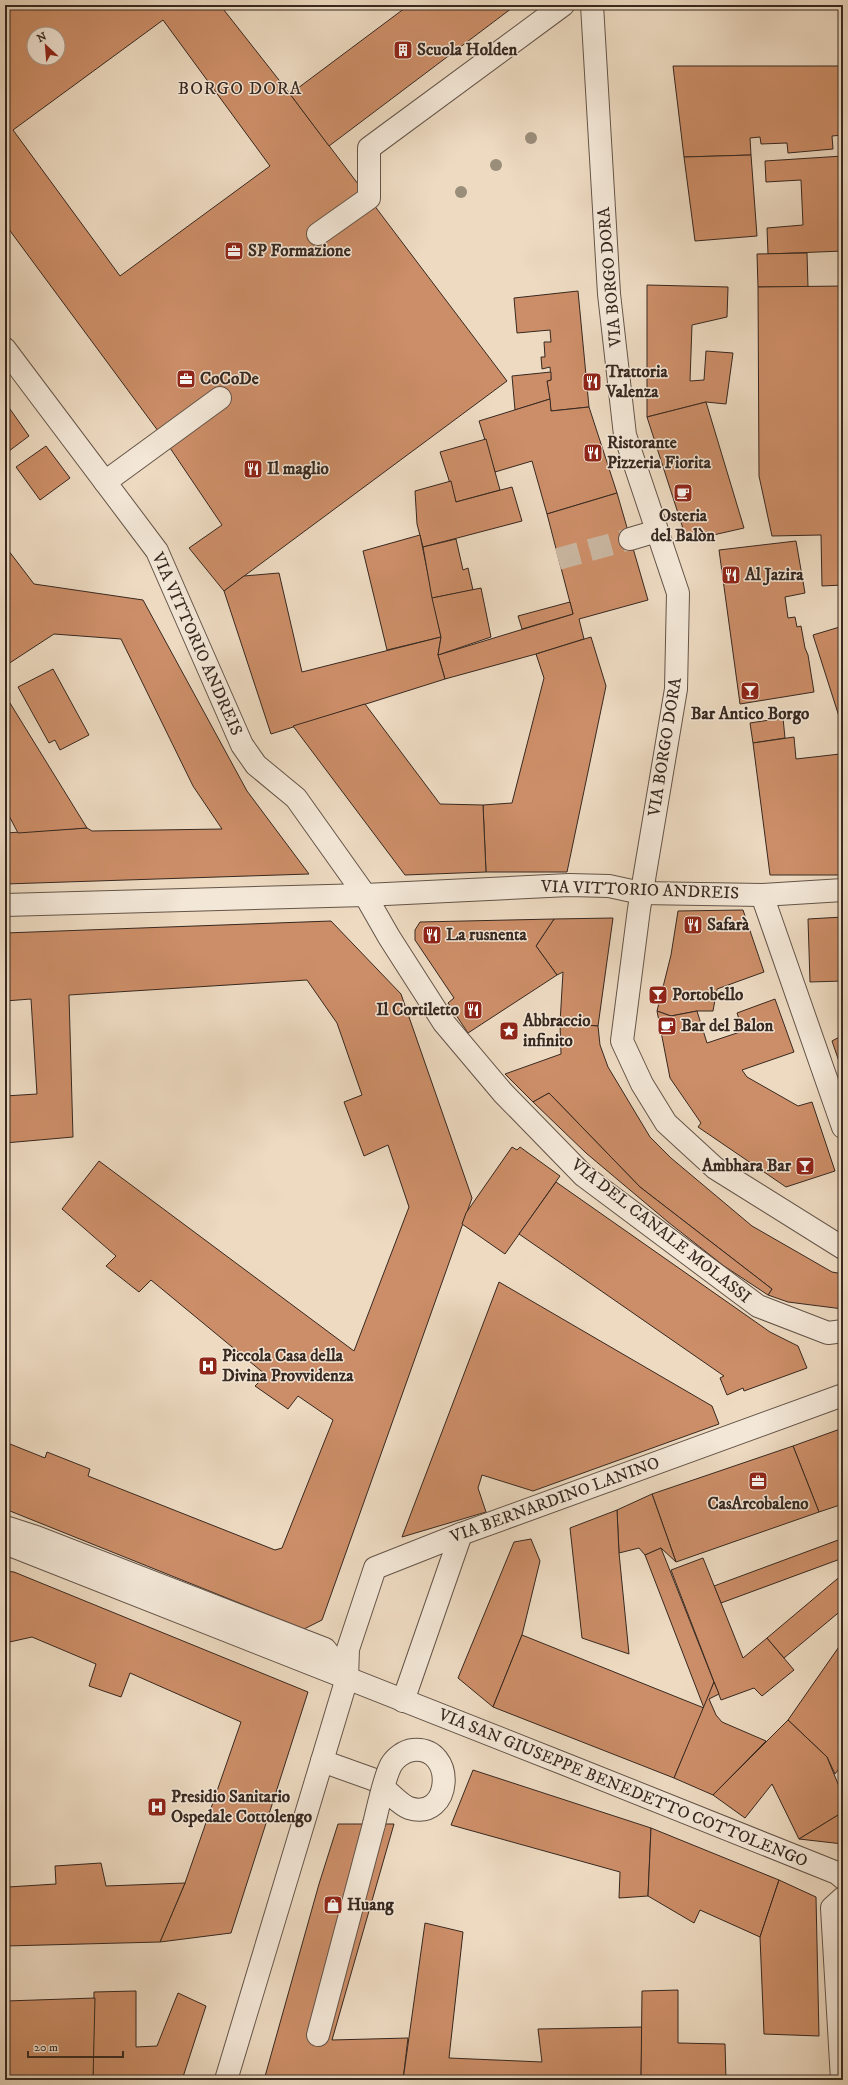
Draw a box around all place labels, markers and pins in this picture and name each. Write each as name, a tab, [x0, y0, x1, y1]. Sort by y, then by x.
building icon: Scuola Holden	[392, 39, 414, 61]
place label: Scuola Holden	[417, 39, 517, 61]
office icon: SP Formazione	[223, 240, 245, 262]
place label: SP Formazione	[248, 240, 351, 262]
place label: Trattoria Valenza	[605, 361, 668, 403]
office icon: CoCoDe	[175, 368, 197, 390]
place label: CoCoDe	[200, 368, 259, 390]
restaurant icon: Trattoria Valenza	[581, 371, 603, 393]
place label: Ristorante Pizzeria Fiorita	[607, 432, 712, 474]
restaurant icon: Ristorante Pizzeria Fiorita	[582, 442, 604, 464]
restaurant icon: Il maglio	[242, 458, 264, 480]
place label: Il maglio	[267, 458, 329, 480]
cafe icon: Osteria del Balòn	[672, 482, 694, 504]
place label: Osteria del Balòn	[651, 505, 715, 547]
restaurant icon: Al Jazira	[720, 564, 742, 586]
place label: Al Jazira	[744, 564, 804, 586]
bar icon: Bar Antico Borgo	[739, 680, 761, 702]
place label: Bar Antico Borgo	[691, 703, 809, 725]
restaurant icon: Safarà	[682, 914, 704, 936]
place label: Safarà	[707, 914, 750, 936]
restaurant icon: La rusnenta	[421, 924, 443, 946]
place label: La rusnenta	[446, 924, 527, 946]
bar icon: Portobello	[647, 984, 669, 1006]
place label: Portobello	[672, 984, 743, 1006]
place label: Il Cortiletto	[376, 999, 459, 1021]
restaurant icon: Il Cortiletto	[462, 999, 484, 1021]
place label: Abbraccio infinito	[522, 1010, 591, 1052]
cafe icon: Bar del Balon	[656, 1015, 678, 1037]
place label: Bar del Balon	[681, 1015, 774, 1037]
place icon: Abbraccio infinito	[498, 1020, 520, 1042]
place label: Ambhara Bar	[701, 1155, 792, 1177]
bar icon: Ambhara Bar	[794, 1155, 816, 1177]
place label: Piccola Casa della Divina Provvidenza	[222, 1345, 354, 1387]
hospital icon: Piccola Casa della Divina Provvidenza	[197, 1355, 219, 1377]
office icon: CasArcobaleno	[747, 1470, 769, 1492]
place label: CasArcobaleno	[707, 1493, 809, 1515]
place label: Presidio Sanitario Ospedale Cottolengo	[171, 1786, 312, 1828]
hospital icon: Presidio Sanitario Ospedale Cottolengo	[146, 1796, 168, 1818]
shop icon: Huang	[322, 1894, 344, 1916]
place label: Huang	[347, 1894, 394, 1916]

